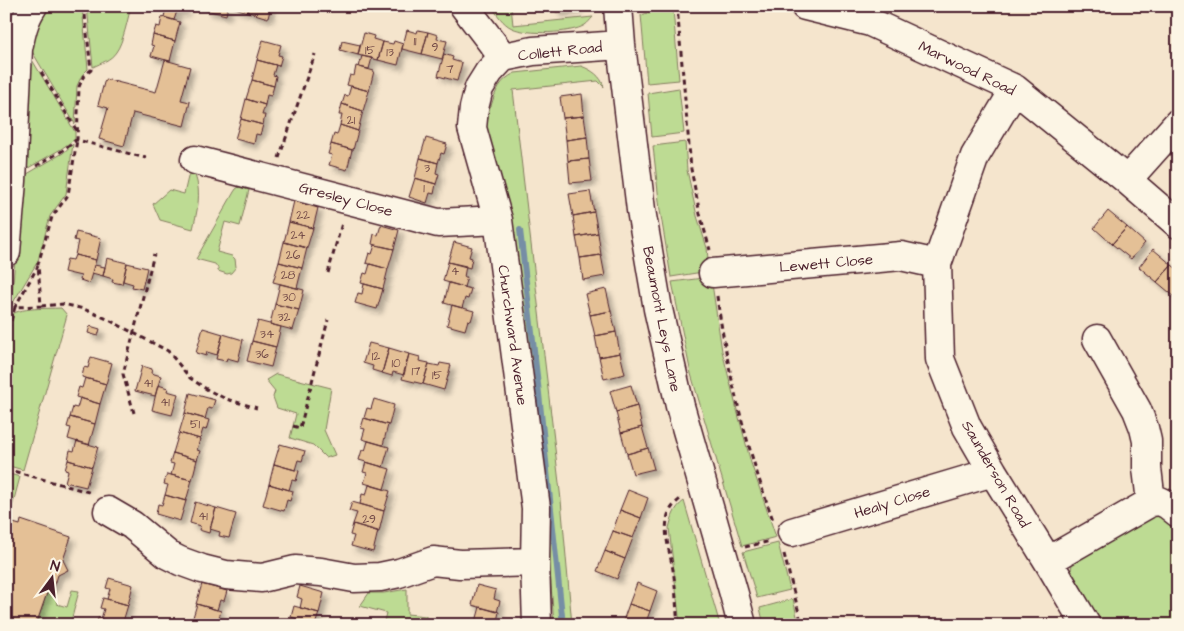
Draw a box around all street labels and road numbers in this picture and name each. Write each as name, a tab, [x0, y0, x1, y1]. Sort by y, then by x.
street label: Marwood Road	[915, 36, 1019, 101]
street label: Collett Road	[517, 37, 603, 66]
street label: Gresley Close	[296, 177, 395, 223]
street label: Beaumont Leys Lane	[636, 245, 686, 394]
street label: Lewett Close	[778, 249, 874, 278]
street label: Churchward Avenue	[492, 264, 533, 407]
street label: Saunderson Road	[956, 417, 1035, 532]
street label: Healy Close	[852, 481, 933, 525]

